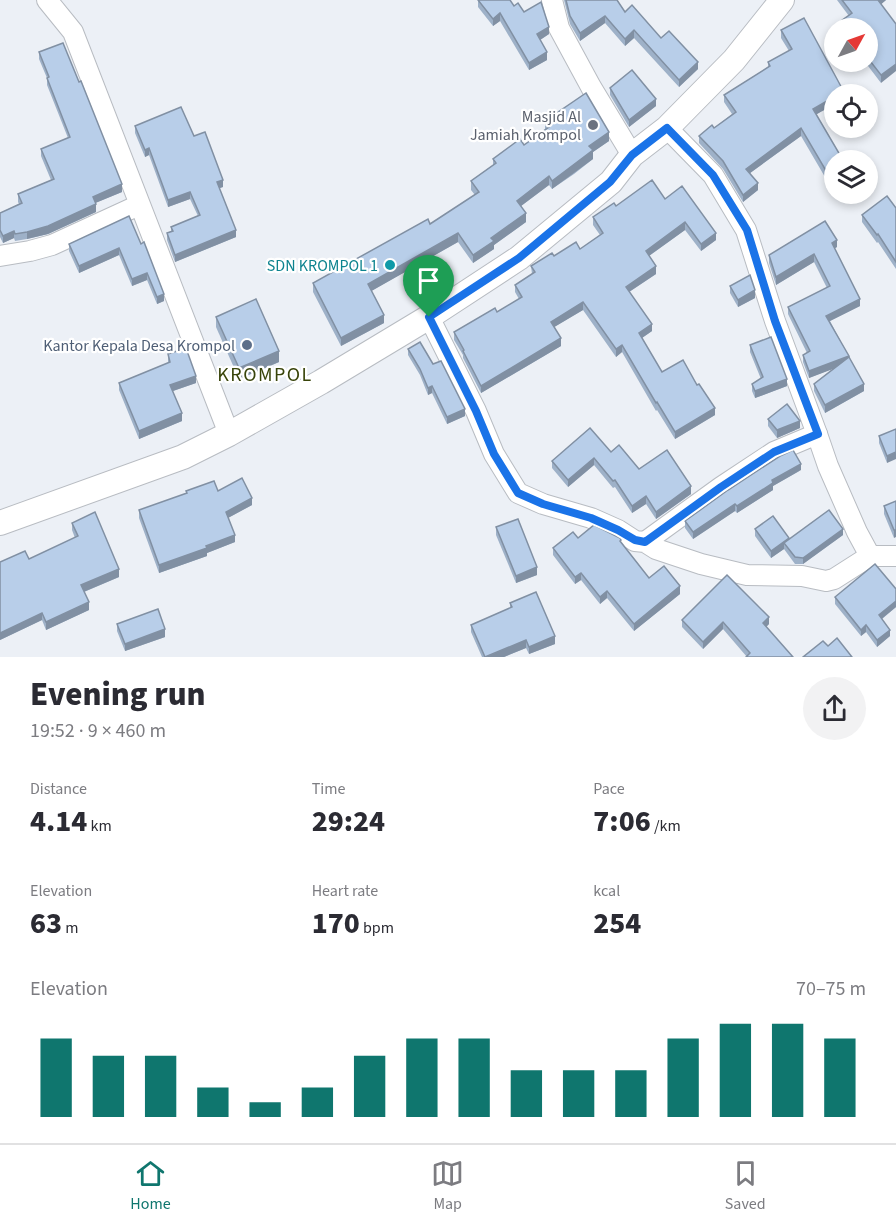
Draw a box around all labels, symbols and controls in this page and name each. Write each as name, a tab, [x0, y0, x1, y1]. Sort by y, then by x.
north arrow	[824, 18, 878, 72]
map controls	[824, 18, 878, 204]
button: locate	[824, 84, 878, 138]
place label: Masjid Al Jamiah Krompol	[470, 106, 581, 146]
marker: Masjid Al Jamiah Krompol	[586, 118, 600, 132]
button: layers	[824, 150, 878, 204]
place label: SDN KROMPOL 1	[267, 255, 378, 277]
pin	[403, 255, 454, 317]
marker: SDN KROMPOL 1	[383, 258, 397, 272]
icon: arrive	[412, 264, 445, 297]
place label: Kantor Kepala Desa Krompol	[43, 335, 235, 357]
marker: Kantor Kepala Desa Krompol	[240, 338, 254, 352]
district label: KROMPOL	[217, 361, 313, 389]
text: Evening run	[30, 671, 206, 718]
button: share	[803, 677, 866, 740]
text: 19:52 · 9 × 460 m	[30, 717, 166, 745]
text: Distance	[30, 778, 87, 800]
text: Time	[312, 778, 345, 800]
text: Pace	[593, 778, 625, 800]
text: 4.14	[30, 800, 87, 843]
text: 29:24	[312, 800, 385, 843]
text: 7:06	[593, 800, 651, 843]
text: km	[87, 815, 112, 837]
text: /km	[651, 815, 681, 837]
text: Elevation	[30, 880, 92, 902]
text: Heart rate	[312, 880, 378, 902]
text: kcal	[593, 880, 620, 902]
text: 63	[30, 902, 62, 945]
text: 170	[312, 902, 360, 945]
text: 254	[593, 902, 641, 945]
text: m	[62, 917, 79, 939]
text: bpm	[360, 917, 394, 939]
text: Elevation	[30, 975, 108, 1003]
text: 70–75 m	[796, 975, 866, 1003]
tab: Home	[130, 1157, 171, 1215]
tab: Map	[431, 1157, 464, 1215]
tab: Saved	[725, 1157, 766, 1215]

